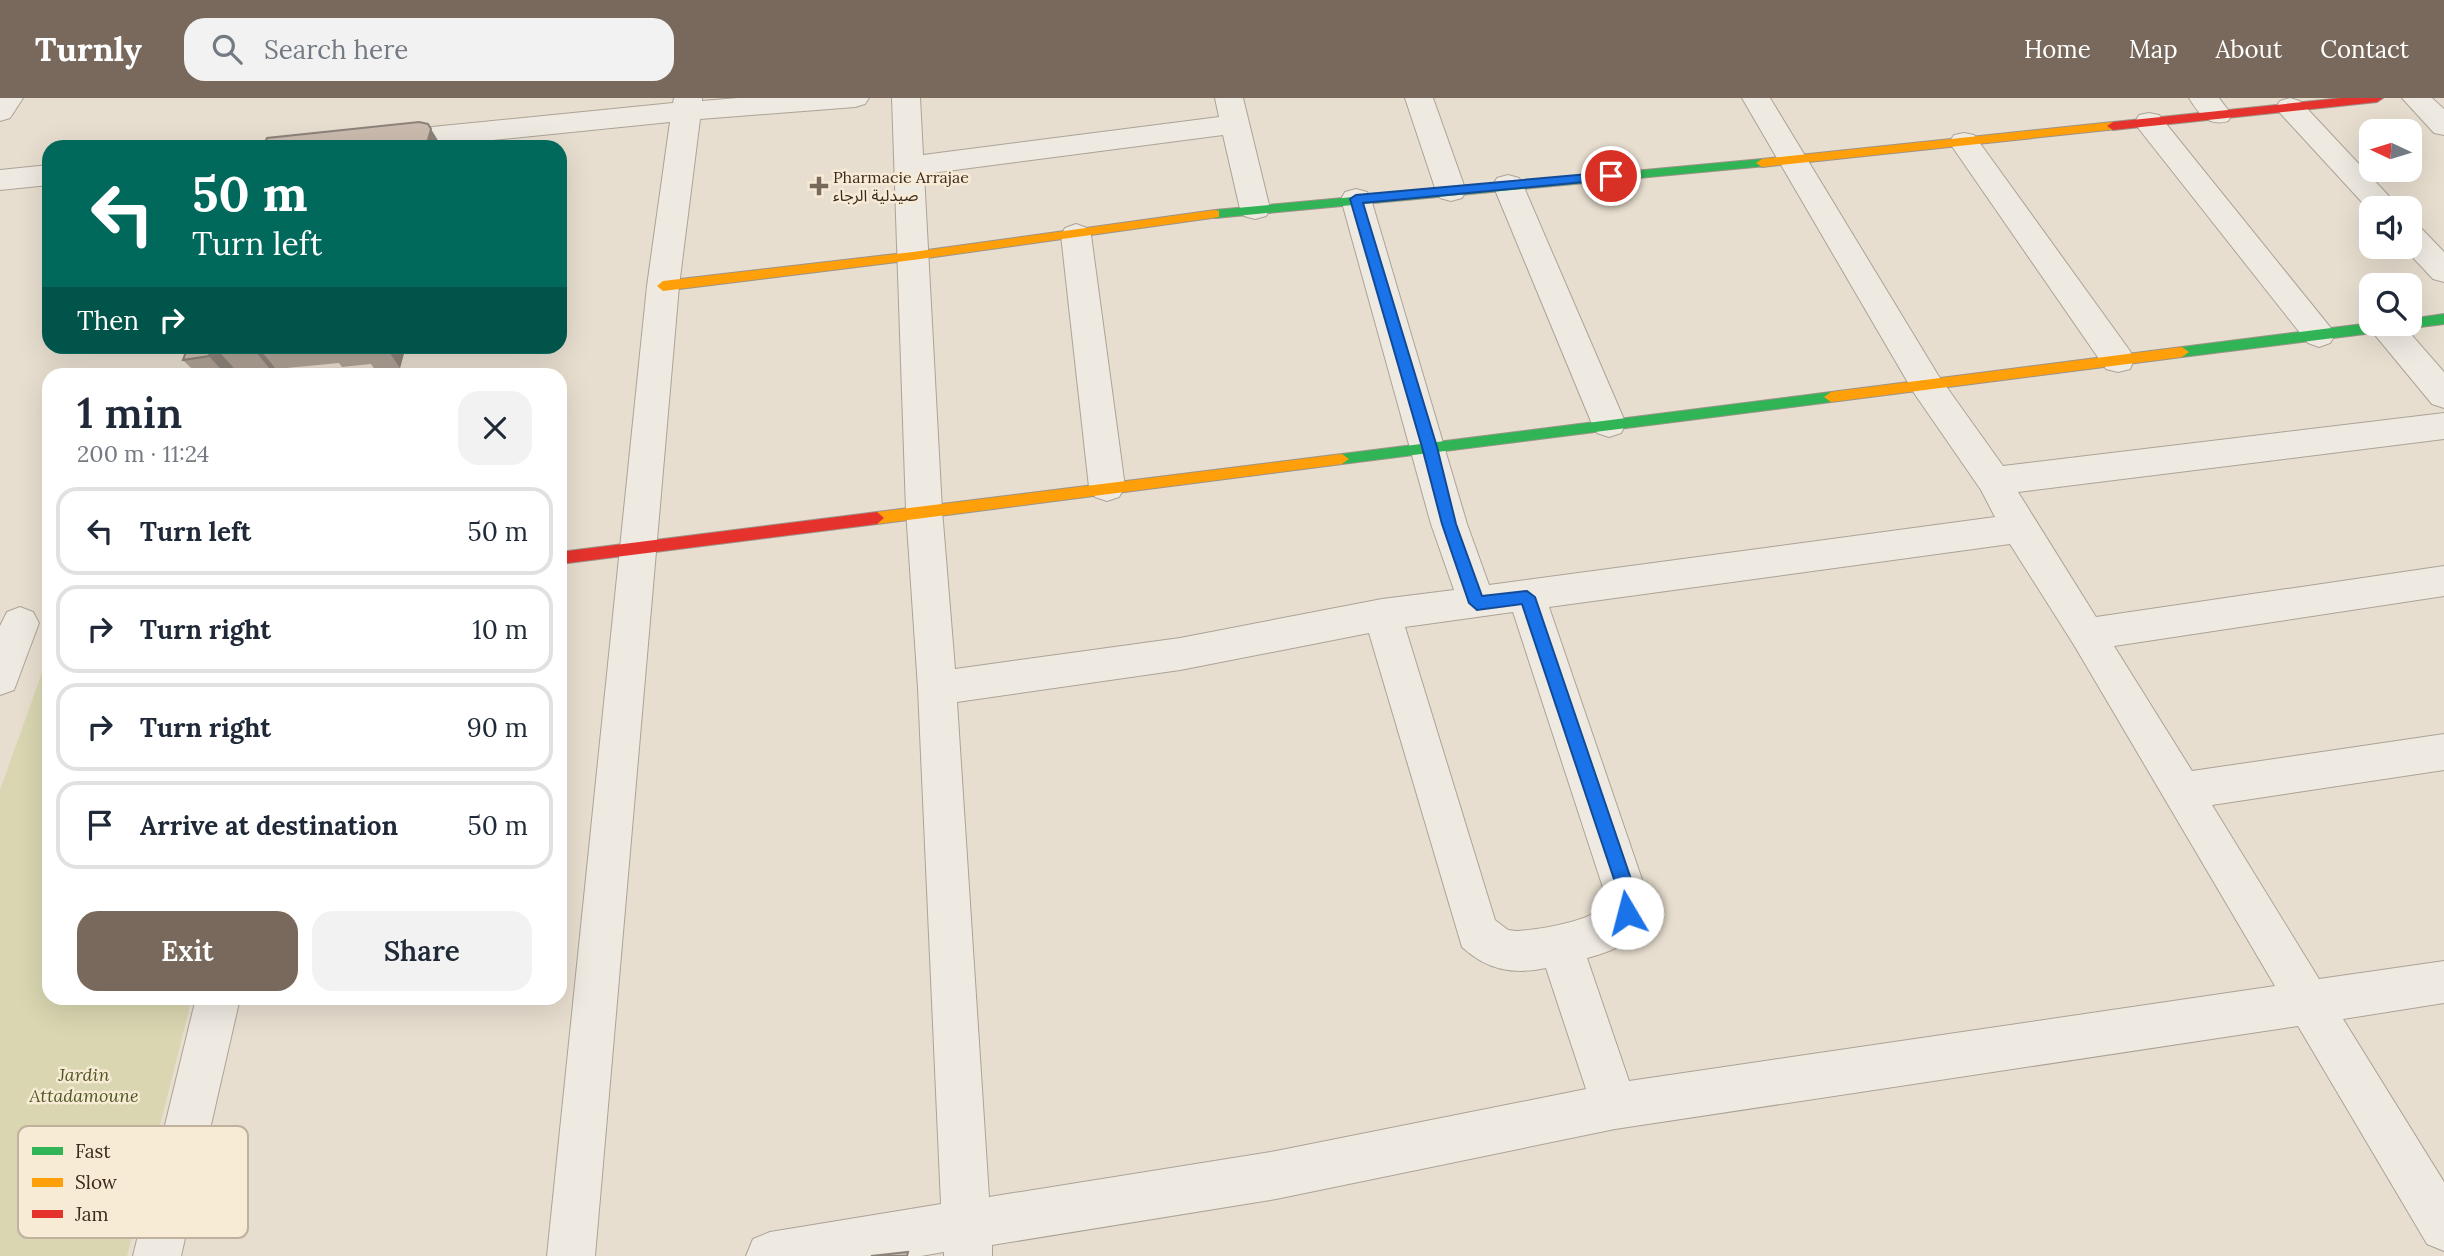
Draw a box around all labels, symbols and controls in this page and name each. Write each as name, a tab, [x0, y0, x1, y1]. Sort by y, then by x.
search box	[184, 18, 674, 81]
text: Turnly	[35, 28, 142, 70]
icon: search	[208, 30, 246, 68]
text: Search here	[264, 33, 408, 66]
text: Home	[2024, 34, 2091, 65]
text: Map	[2129, 34, 2178, 65]
text: About	[2216, 34, 2282, 65]
text: Contact	[2320, 34, 2409, 65]
north arrow	[2359, 119, 2422, 182]
map controls	[2359, 119, 2422, 336]
pin	[1581, 146, 1641, 206]
icon: arrive	[1592, 157, 1630, 195]
text: 50 m	[192, 162, 308, 224]
place label: Pharmacie Arrajae صيدلية الرجاء	[833, 167, 969, 205]
icon: left	[77, 168, 168, 259]
marker: Pharmacie Arrajae صيدلية الرجاء	[811, 178, 827, 194]
button: sound	[2359, 196, 2422, 259]
text: Turn left	[192, 223, 322, 264]
button: search	[2359, 273, 2422, 336]
icon: right	[153, 301, 191, 339]
text: Then	[77, 304, 139, 337]
text: 1 min	[77, 386, 182, 440]
button: close	[458, 391, 532, 465]
text: 200 m · 11:24	[77, 439, 209, 468]
icon: left	[81, 512, 119, 550]
text: Turn left	[140, 515, 251, 548]
text: 50 m	[468, 515, 528, 548]
icon: right	[81, 610, 119, 648]
text: Turn right	[140, 613, 271, 646]
text: 10 m	[472, 613, 528, 646]
icon: right	[81, 708, 119, 746]
text: Turn right	[140, 711, 271, 744]
text: 90 m	[467, 711, 528, 744]
icon: arrive	[81, 806, 119, 844]
text: Arrive at destination	[140, 809, 398, 842]
text: 50 m	[468, 809, 528, 842]
position arrow	[1590, 876, 1664, 950]
button: Exit	[77, 911, 298, 991]
button: Share	[312, 911, 532, 991]
park label: Jardin Attadamoune	[28, 1063, 139, 1107]
legend	[18, 1126, 248, 1238]
text: Fast	[75, 1139, 111, 1163]
text: Slow	[75, 1170, 118, 1194]
text: Jam	[74, 1202, 109, 1226]

